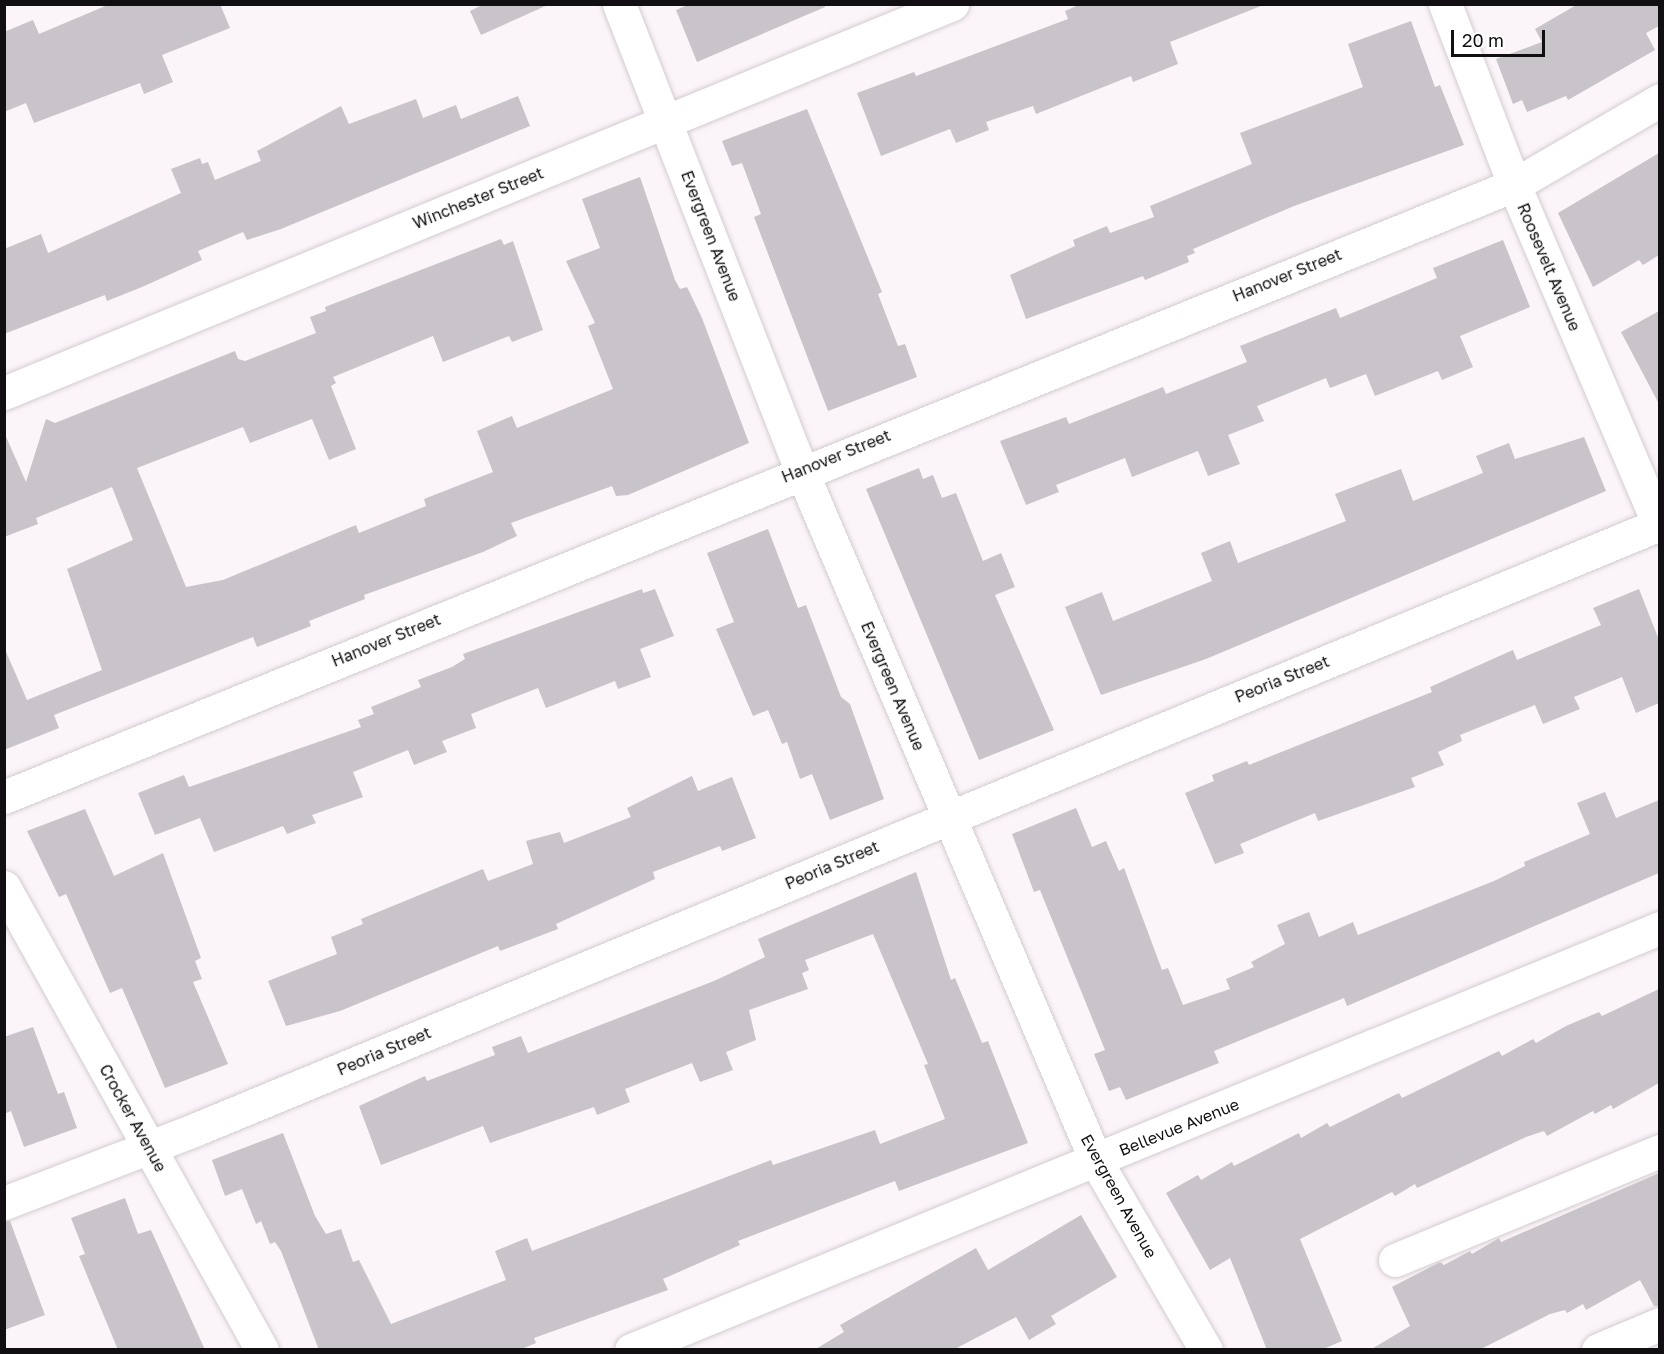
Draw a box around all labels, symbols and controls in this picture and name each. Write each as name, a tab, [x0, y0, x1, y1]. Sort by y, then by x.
scale bar	[1454, 18, 1548, 56]
text: 20 m	[1462, 29, 1504, 51]
street label: Winchester Street	[410, 163, 546, 233]
street label: Evergreen Avenue	[677, 168, 745, 304]
street label: Roosevelt Avenue	[1513, 200, 1585, 334]
street label: Hanover Street	[1230, 244, 1344, 306]
street label: Hanover Street	[779, 425, 893, 487]
street label: Hanover Street	[329, 609, 443, 671]
street label: Evergreen Avenue	[857, 619, 929, 753]
street label: Peoria Street	[1232, 651, 1332, 707]
street label: Peoria Street	[782, 837, 882, 893]
street label: Peoria Street	[334, 1023, 434, 1079]
street label: Crocker Avenue	[96, 1061, 170, 1175]
street label: Bellevue Avenue	[1116, 1094, 1242, 1160]
street label: Evergreen Avenue	[1077, 1131, 1161, 1261]

